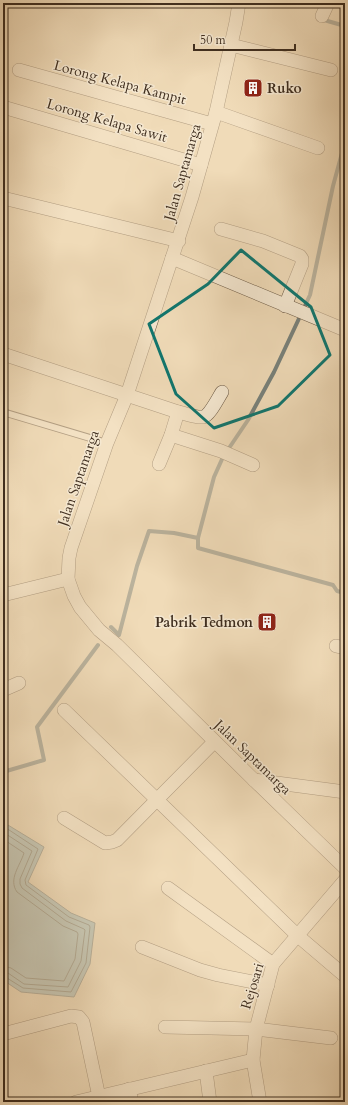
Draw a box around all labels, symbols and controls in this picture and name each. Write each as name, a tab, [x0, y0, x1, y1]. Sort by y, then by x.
scale bar	[194, 26, 295, 52]
text: 50 m	[200, 32, 227, 48]
street label: Lorong Kelapa Kampit	[52, 56, 189, 109]
building icon: Ruko	[242, 77, 264, 99]
place label: Ruko	[267, 79, 302, 98]
street label: Lorong Kelapa Sawit	[44, 94, 170, 147]
street label: Jalan Saptamarga	[159, 121, 205, 225]
street label: Jalan Saptamarga	[53, 428, 104, 530]
building icon: Pabrik Tedmon	[256, 611, 278, 633]
place label: Pabrik Tedmon	[155, 613, 253, 632]
street label: Jalan Saptamarga	[209, 714, 295, 799]
street label: Rejosari	[236, 961, 269, 1012]

